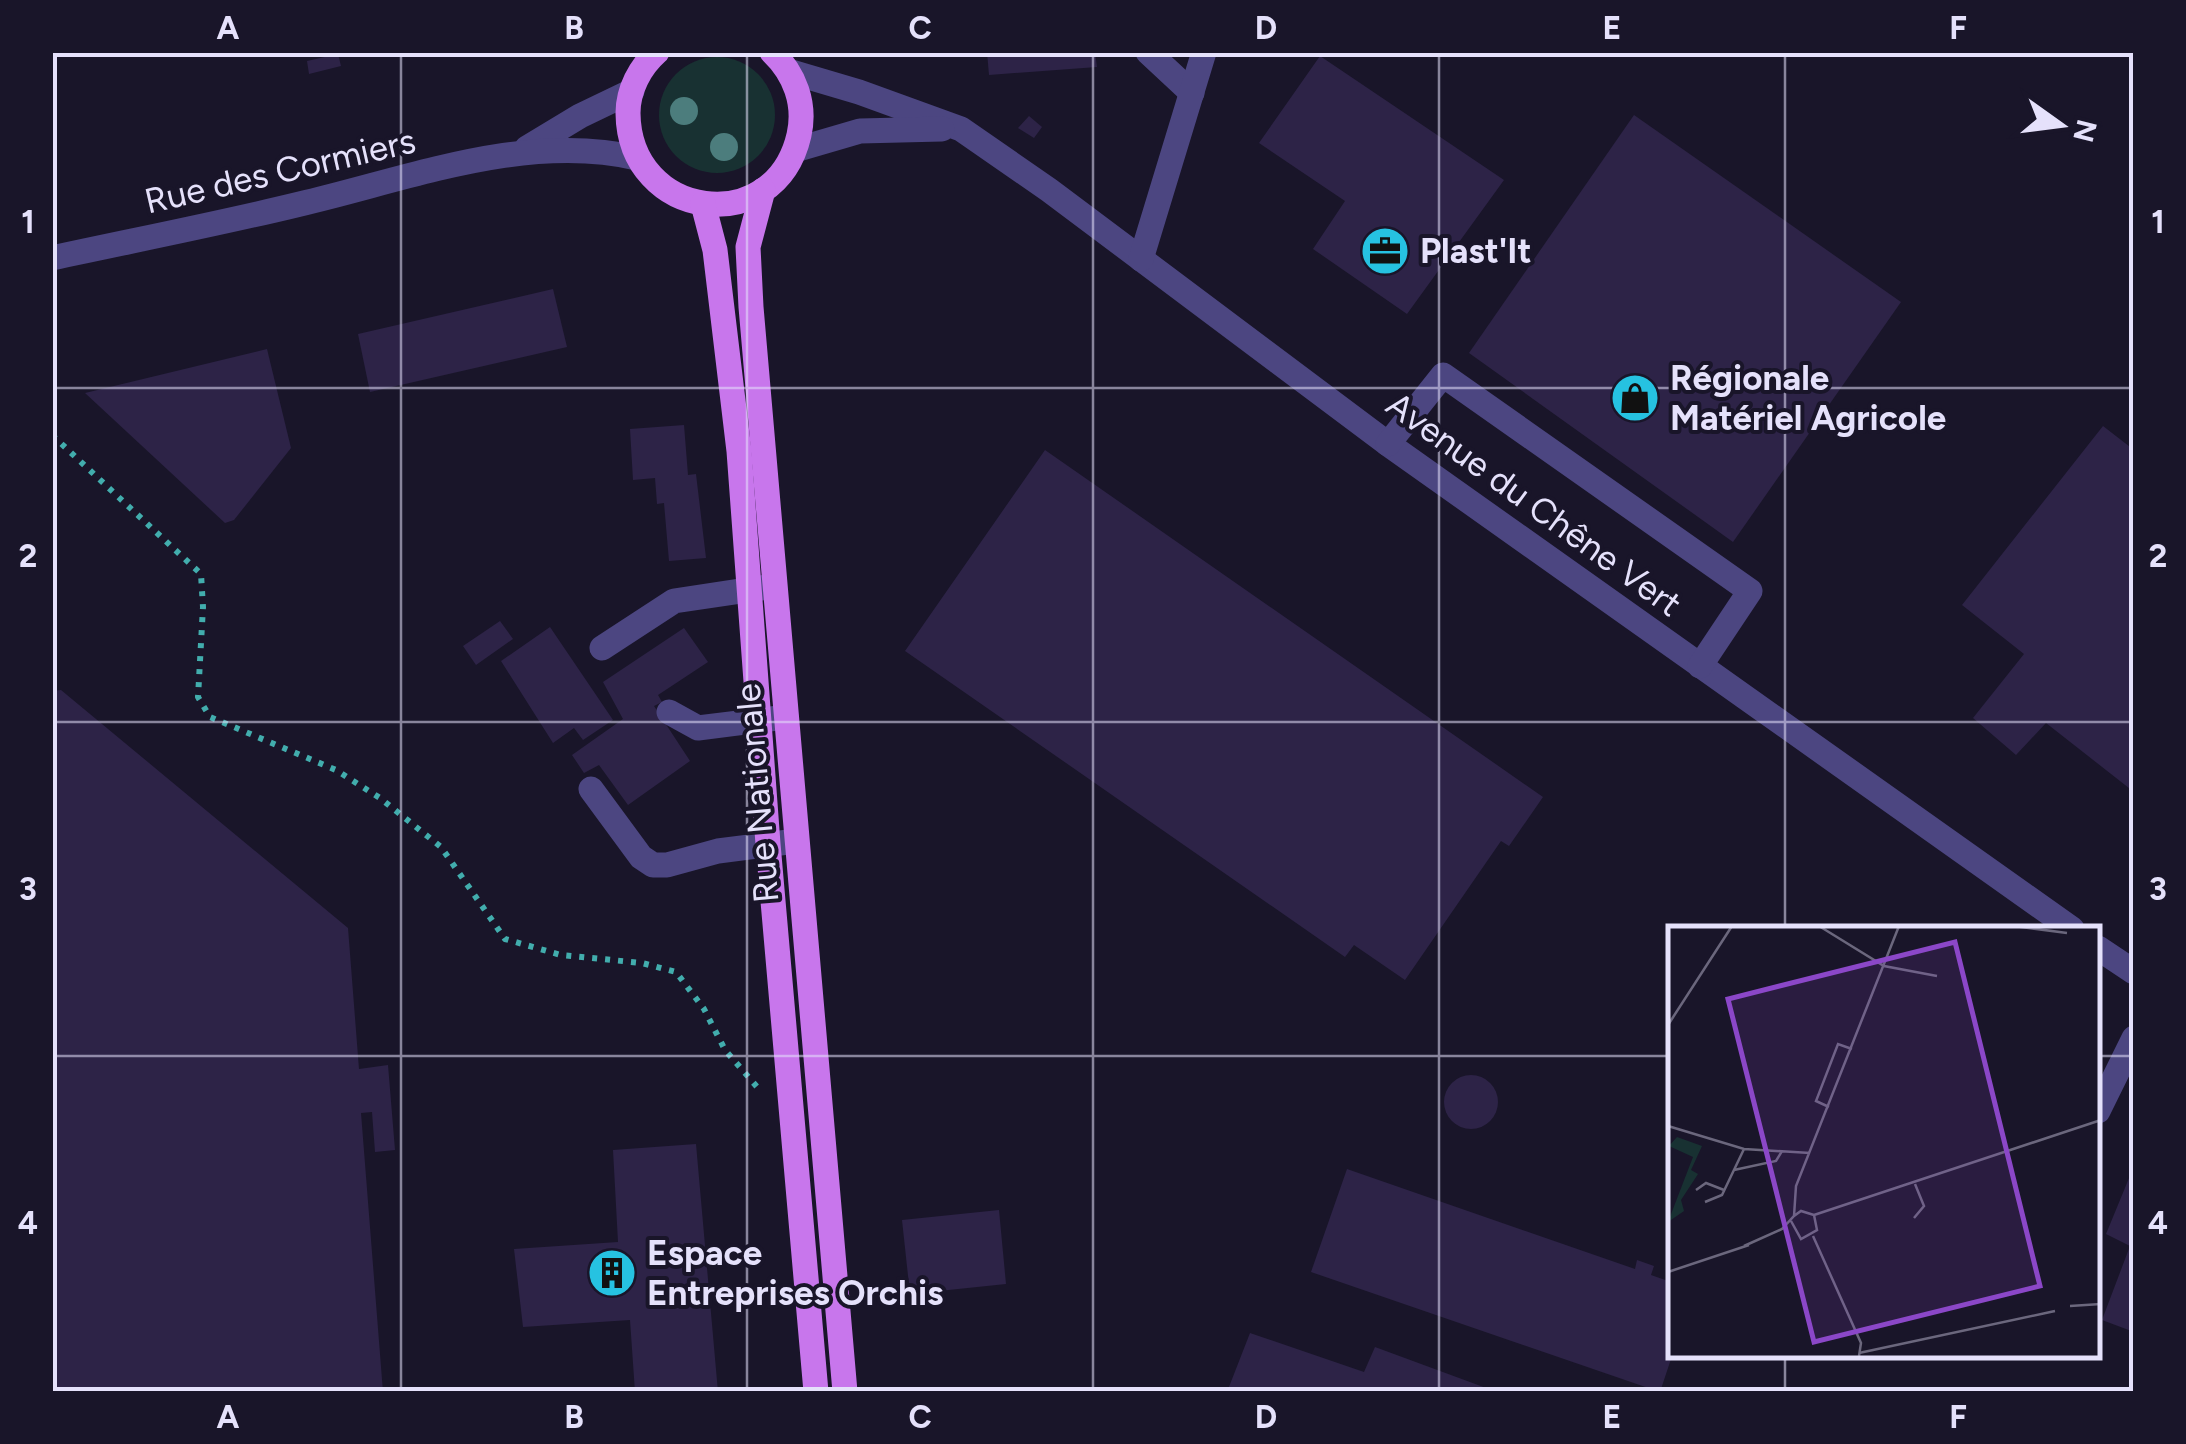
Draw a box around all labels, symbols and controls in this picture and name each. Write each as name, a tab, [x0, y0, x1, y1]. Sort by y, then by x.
text: A	[217, 9, 240, 47]
text: B	[564, 9, 584, 47]
text: C	[908, 9, 932, 47]
text: D	[1255, 9, 1277, 47]
text: E	[1603, 9, 1621, 47]
text: F	[1949, 9, 1967, 47]
north arrow	[2011, 75, 2111, 175]
text: N	[2066, 116, 2104, 146]
street label: Rue des Cormiers	[141, 119, 419, 223]
text: 1	[21, 203, 35, 241]
text: 1	[2151, 203, 2165, 241]
office icon: Plast'It	[1359, 225, 1411, 277]
place label: Plast'It	[1420, 230, 1532, 272]
place label: Régionale Matériel Agricole	[1670, 357, 1946, 439]
shop icon: Régionale Matériel Agricole	[1609, 372, 1661, 424]
street label: Avenue du Chêne Vert	[1378, 383, 1690, 625]
text: 2	[19, 537, 37, 575]
text: 2	[2149, 537, 2167, 575]
street label: Rue Nationale	[726, 682, 788, 904]
text: 3	[19, 870, 37, 908]
text: 3	[2149, 870, 2167, 908]
inset map	[1668, 926, 2101, 1359]
text: 4	[18, 1204, 38, 1242]
text: 4	[2148, 1204, 2168, 1242]
place label: Espace Entreprises Orchis	[647, 1232, 943, 1314]
building icon: Espace Entreprises Orchis	[586, 1247, 638, 1299]
text: A	[217, 1398, 240, 1436]
text: B	[564, 1398, 584, 1436]
text: C	[908, 1398, 932, 1436]
text: D	[1255, 1398, 1277, 1436]
text: E	[1603, 1398, 1621, 1436]
text: F	[1949, 1398, 1967, 1436]

